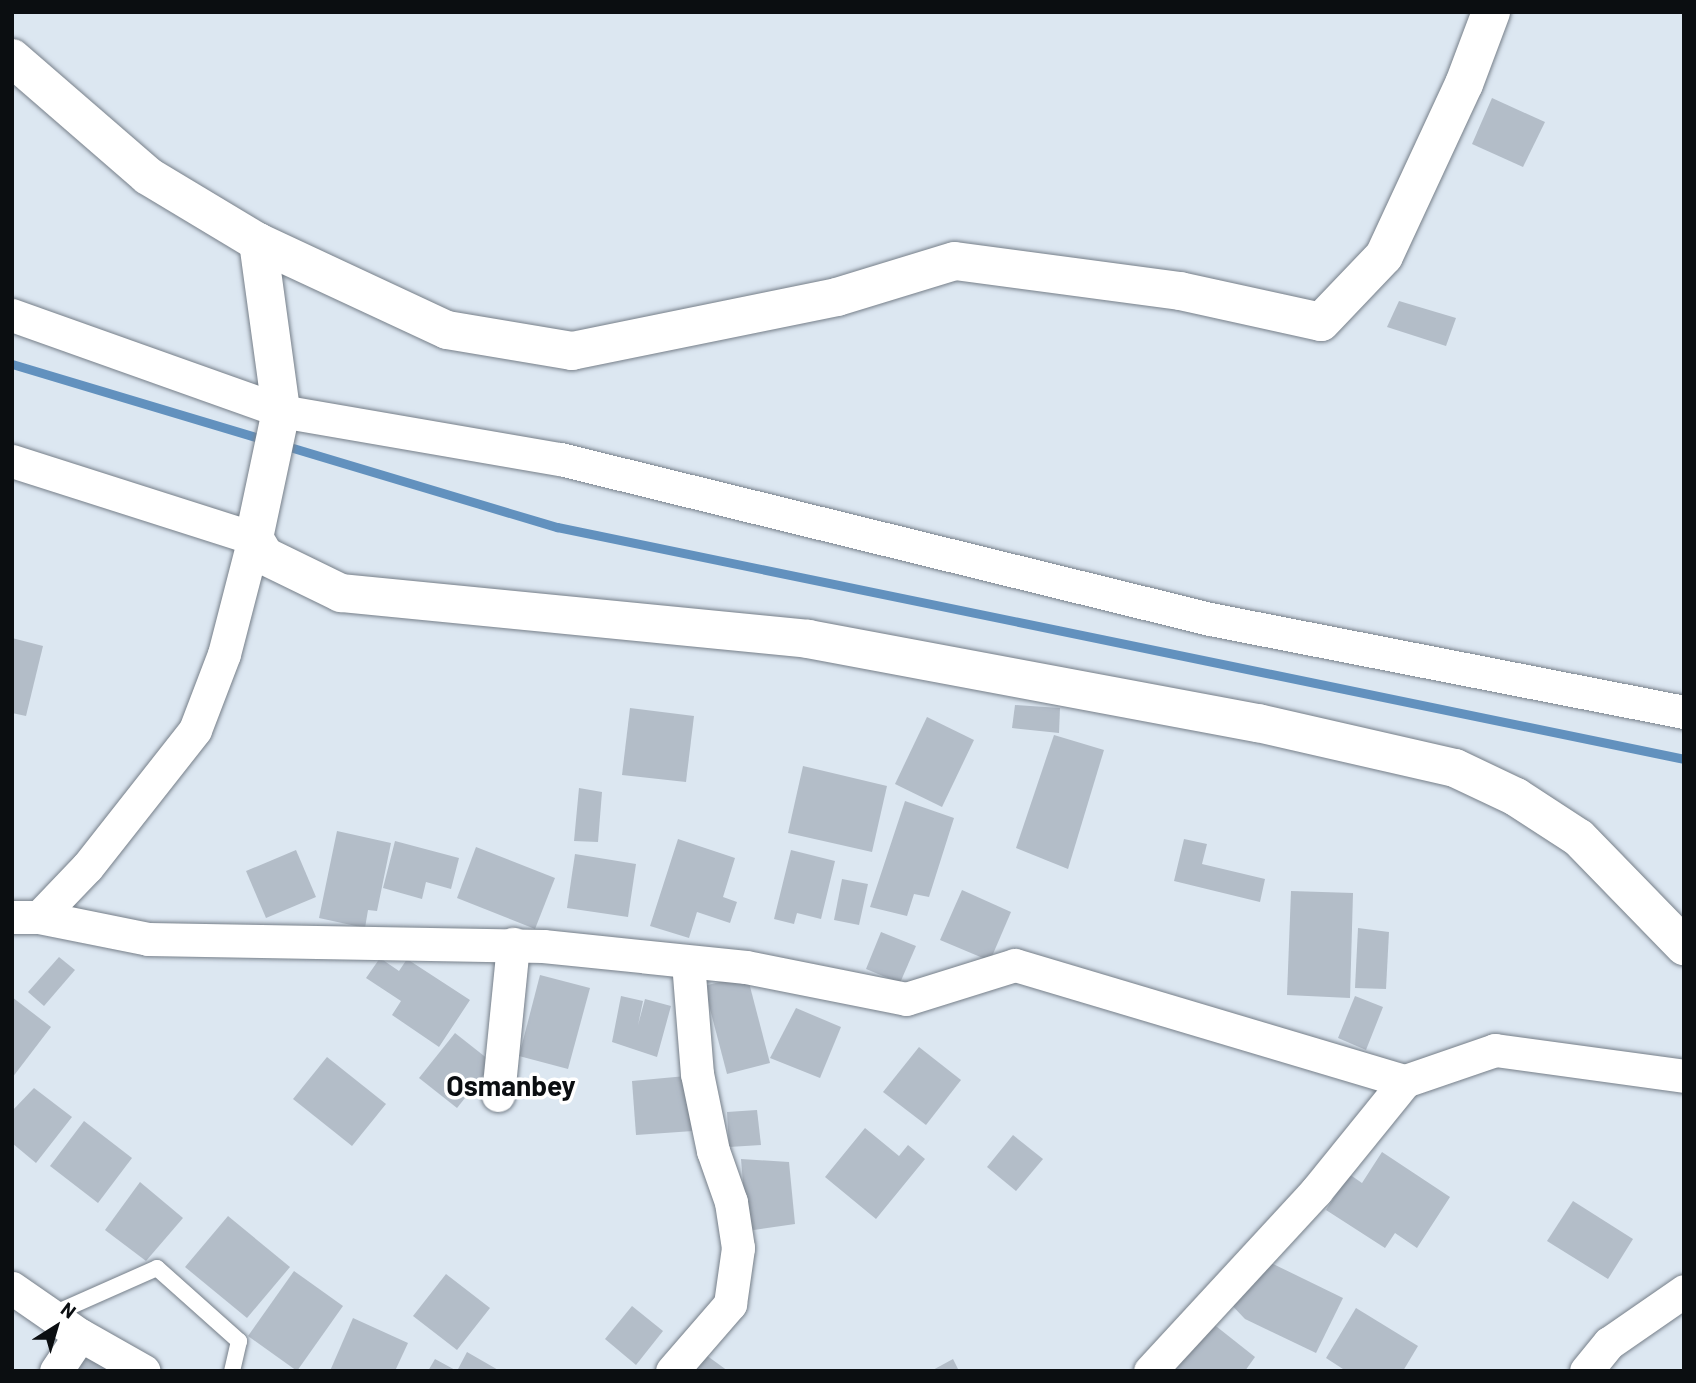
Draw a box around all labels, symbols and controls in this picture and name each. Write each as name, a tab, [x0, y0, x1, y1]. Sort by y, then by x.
district label: Osmanbey	[446, 1068, 576, 1102]
north arrow	[21, 1292, 91, 1362]
text: N	[57, 1297, 81, 1323]

